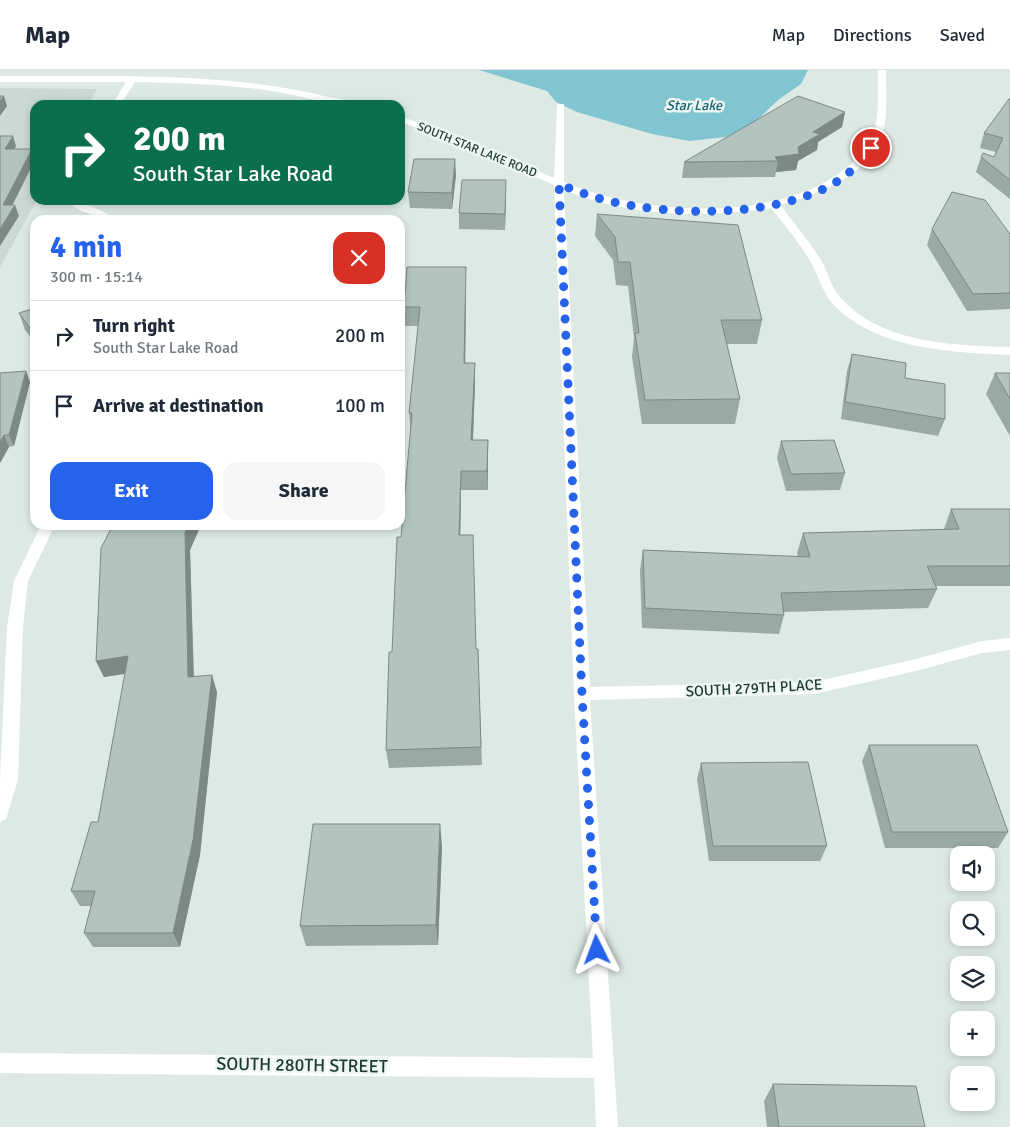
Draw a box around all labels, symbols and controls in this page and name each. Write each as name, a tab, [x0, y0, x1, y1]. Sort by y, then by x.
text: Map	[25, 20, 70, 50]
text: Map	[772, 24, 805, 46]
text: Directions	[833, 24, 912, 46]
text: Saved	[940, 24, 985, 46]
water label: Star Lake	[666, 97, 723, 114]
text: 200 m	[133, 117, 226, 160]
street label: SOUTH STAR LAKE ROAD	[415, 119, 539, 181]
icon: right	[50, 120, 115, 185]
pin	[850, 127, 892, 169]
icon: arrive	[857, 134, 885, 162]
text: South Star Lake Road	[133, 160, 333, 187]
text: 4 min	[50, 229, 122, 266]
button: close	[333, 232, 385, 284]
text: 300 m · 15:14	[50, 267, 143, 287]
text: Turn right	[93, 314, 175, 338]
icon: right	[50, 322, 78, 350]
text: 200 m	[335, 324, 385, 348]
text: South Star Lake Road	[93, 338, 239, 358]
icon: arrive	[50, 392, 78, 420]
text: Arrive at destination	[93, 394, 264, 418]
text: 100 m	[335, 394, 385, 418]
button: Exit	[50, 462, 213, 520]
button: Share	[223, 462, 385, 520]
street label: SOUTH 279TH PLACE	[685, 675, 823, 701]
map controls	[950, 846, 995, 1111]
button: sound	[950, 846, 995, 891]
button: search	[950, 901, 995, 946]
position arrow	[570, 923, 622, 975]
button: layers	[950, 956, 995, 1001]
button: +	[950, 1011, 995, 1056]
street label: SOUTH 280TH STREET	[216, 1053, 388, 1077]
button: −	[950, 1066, 995, 1111]

